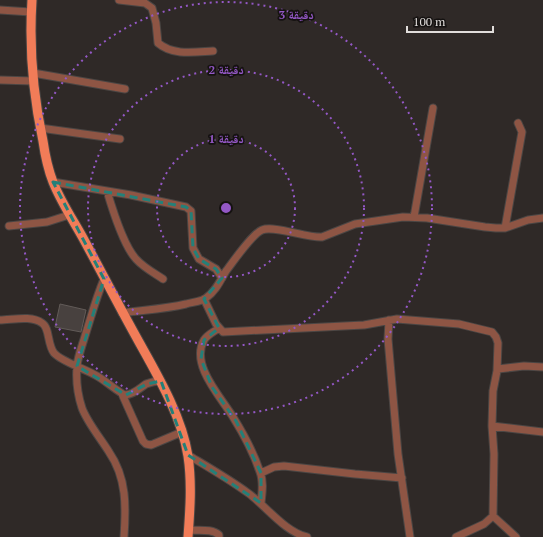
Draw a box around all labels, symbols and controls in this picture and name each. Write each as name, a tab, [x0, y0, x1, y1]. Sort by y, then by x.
text: 3 دقيقة	[278, 7, 314, 22]
scale bar	[407, 8, 493, 34]
text: 100 m	[413, 14, 446, 29]
text: 2 دقيقة	[208, 62, 244, 77]
text: 1 دقيقة	[208, 131, 244, 146]
centre of rings	[219, 201, 233, 215]

